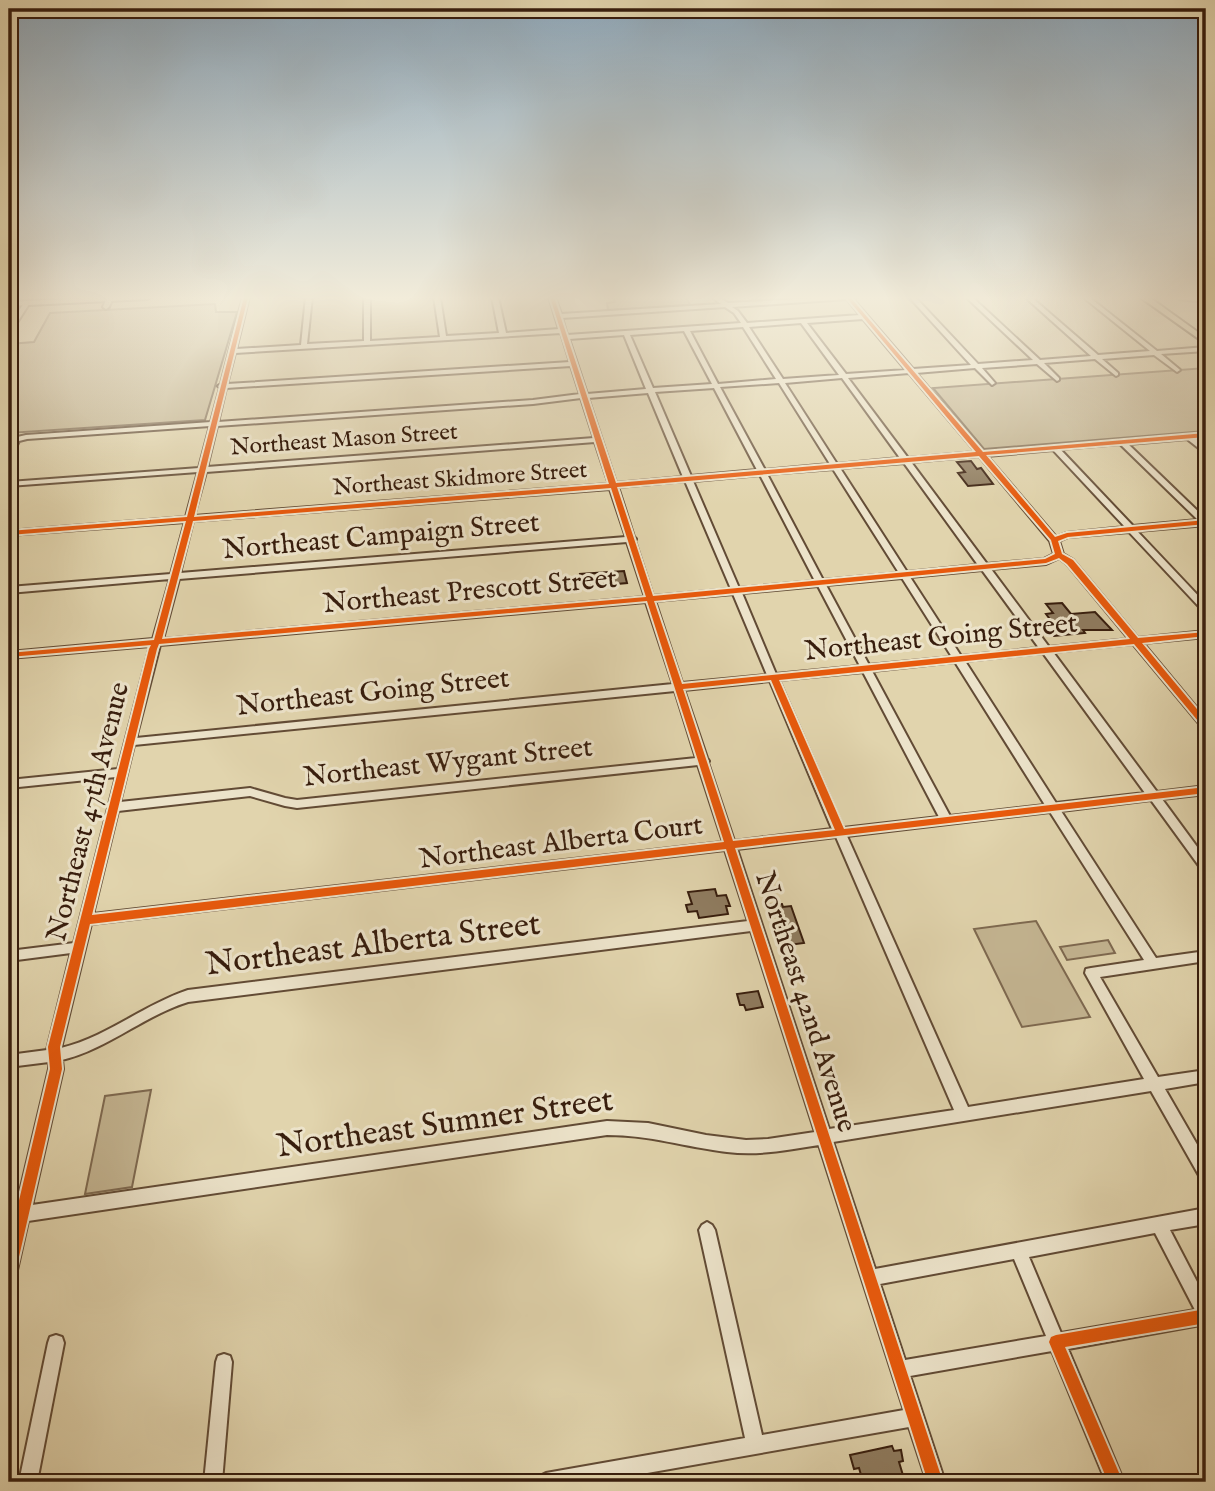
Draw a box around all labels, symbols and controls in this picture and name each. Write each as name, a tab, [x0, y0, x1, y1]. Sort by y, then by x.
street label: Northeast Mason Street	[229, 418, 459, 462]
street label: Northeast Skidmore Street	[332, 456, 588, 502]
street label: Northeast Campaign Street	[221, 506, 541, 568]
street label: Northeast Prescott Street	[322, 562, 619, 622]
street label: Northeast Going Street	[803, 606, 1080, 670]
street label: Northeast Going Street	[235, 661, 512, 725]
street label: Northeast 47th Avenue	[40, 679, 138, 945]
street label: Northeast Wygant Street	[302, 730, 595, 796]
street label: Northeast Alberta Court	[417, 808, 705, 878]
street label: Northeast 42nd Avenue	[746, 867, 864, 1137]
street label: Northeast Alberta Street	[203, 904, 543, 986]
street label: Northeast Sumner Street	[274, 1080, 616, 1168]

